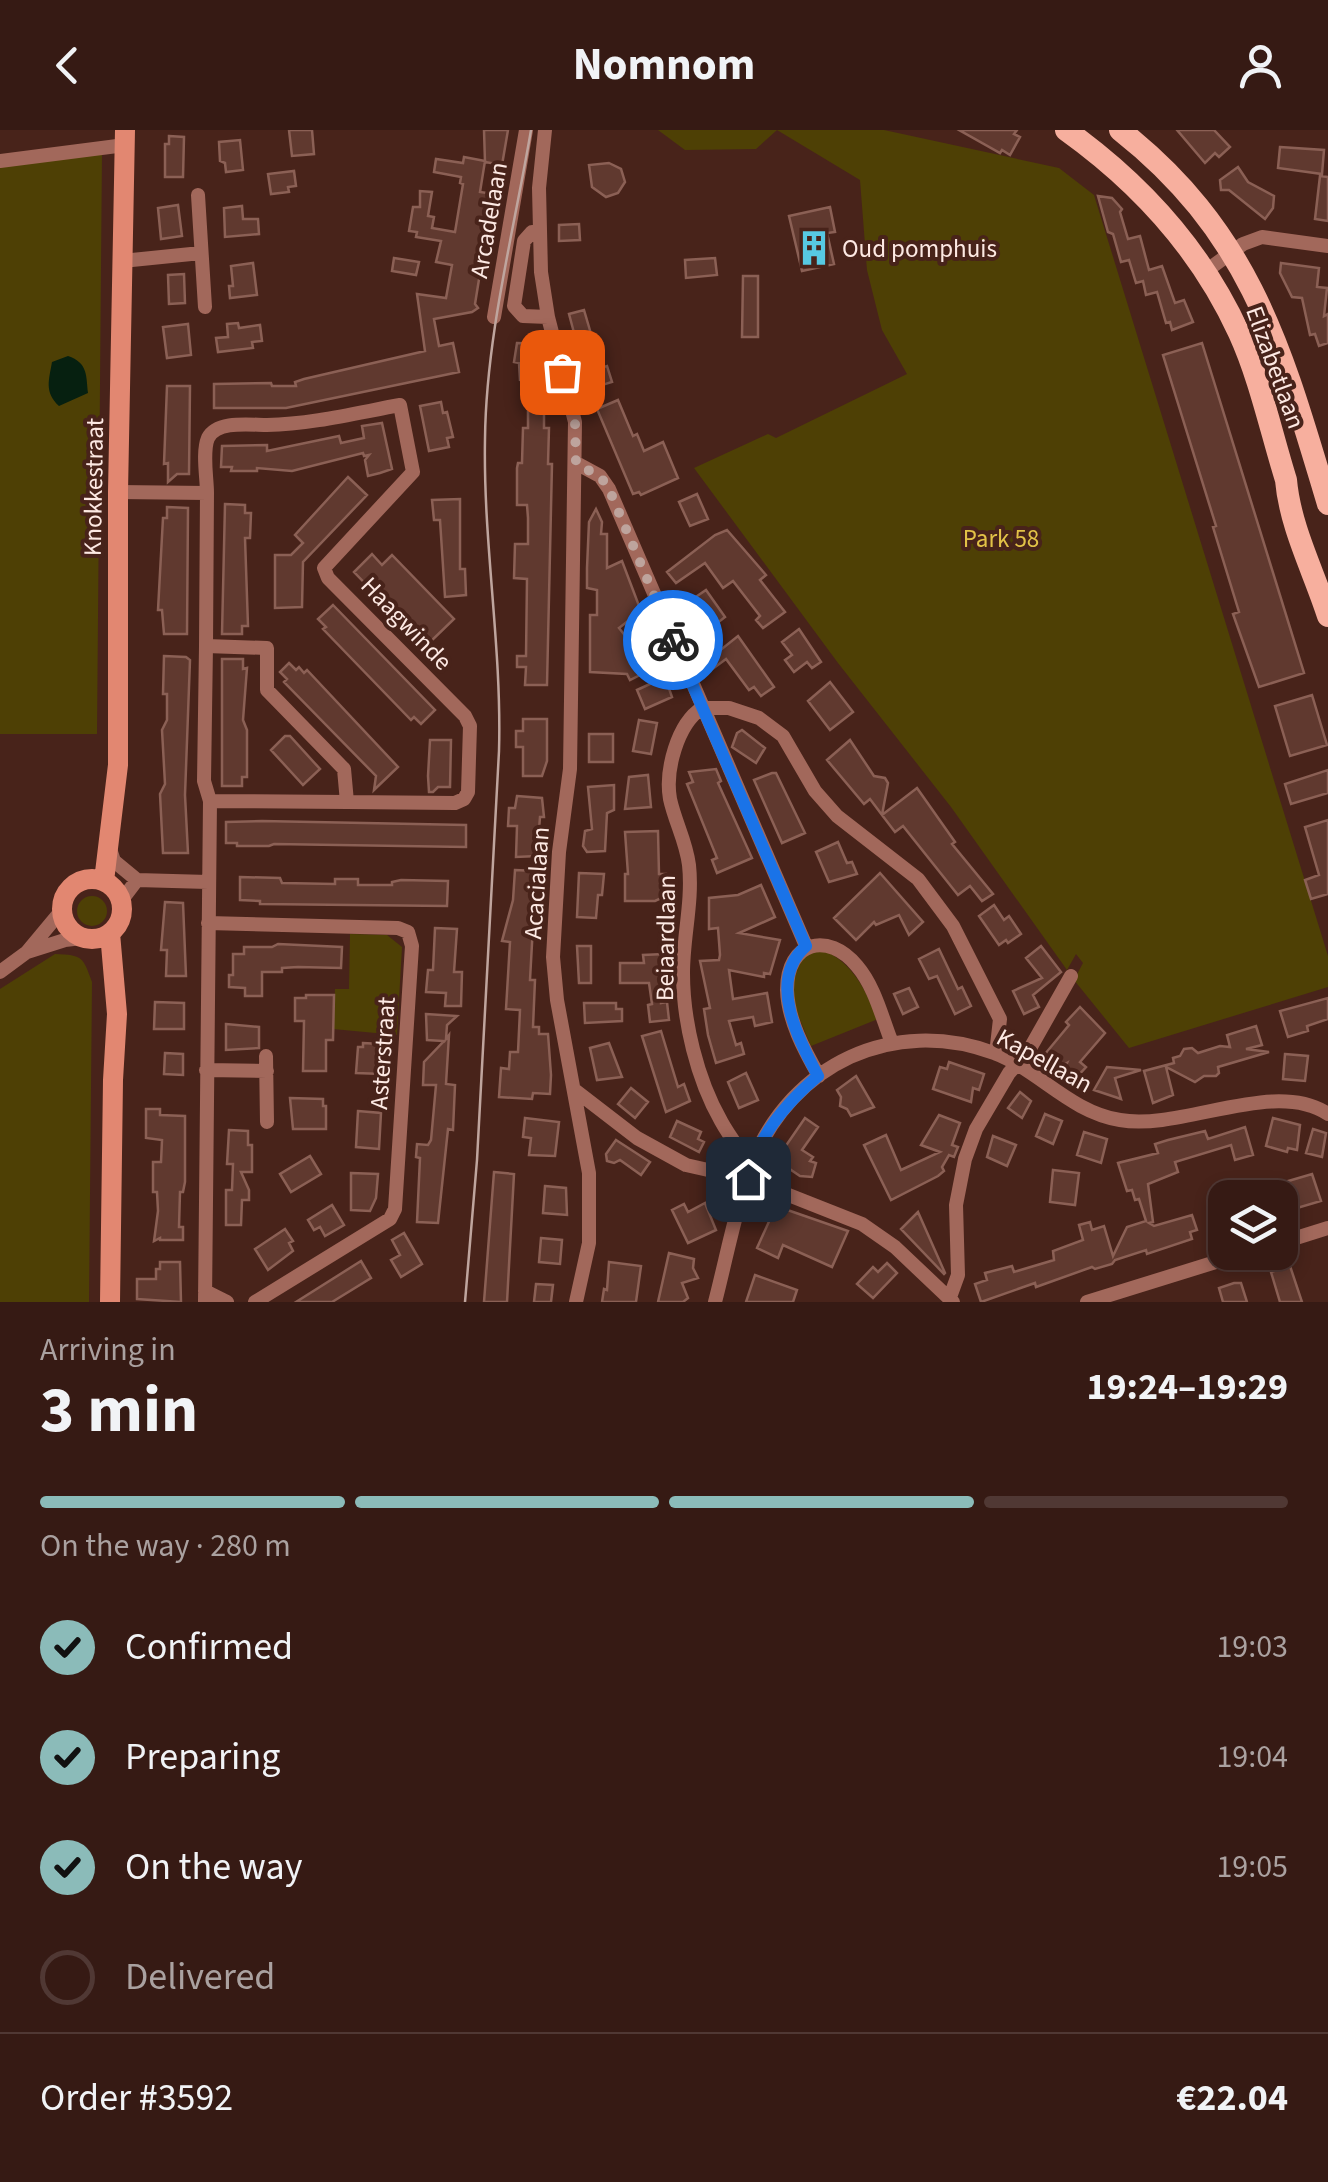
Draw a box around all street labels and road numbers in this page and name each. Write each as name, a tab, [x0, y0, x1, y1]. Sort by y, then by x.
street label: Arcadelaan	[461, 159, 517, 281]
street label: Elizabetlaan	[1236, 301, 1314, 434]
street label: Knokkestraat	[75, 417, 113, 556]
street label: Haagwinde	[352, 569, 460, 679]
street label: Acacialaan	[515, 826, 559, 941]
street label: Beiaardlaan	[647, 875, 685, 1001]
street label: Asterstraat	[361, 995, 405, 1111]
street label: Kapellaan	[990, 1020, 1099, 1102]

